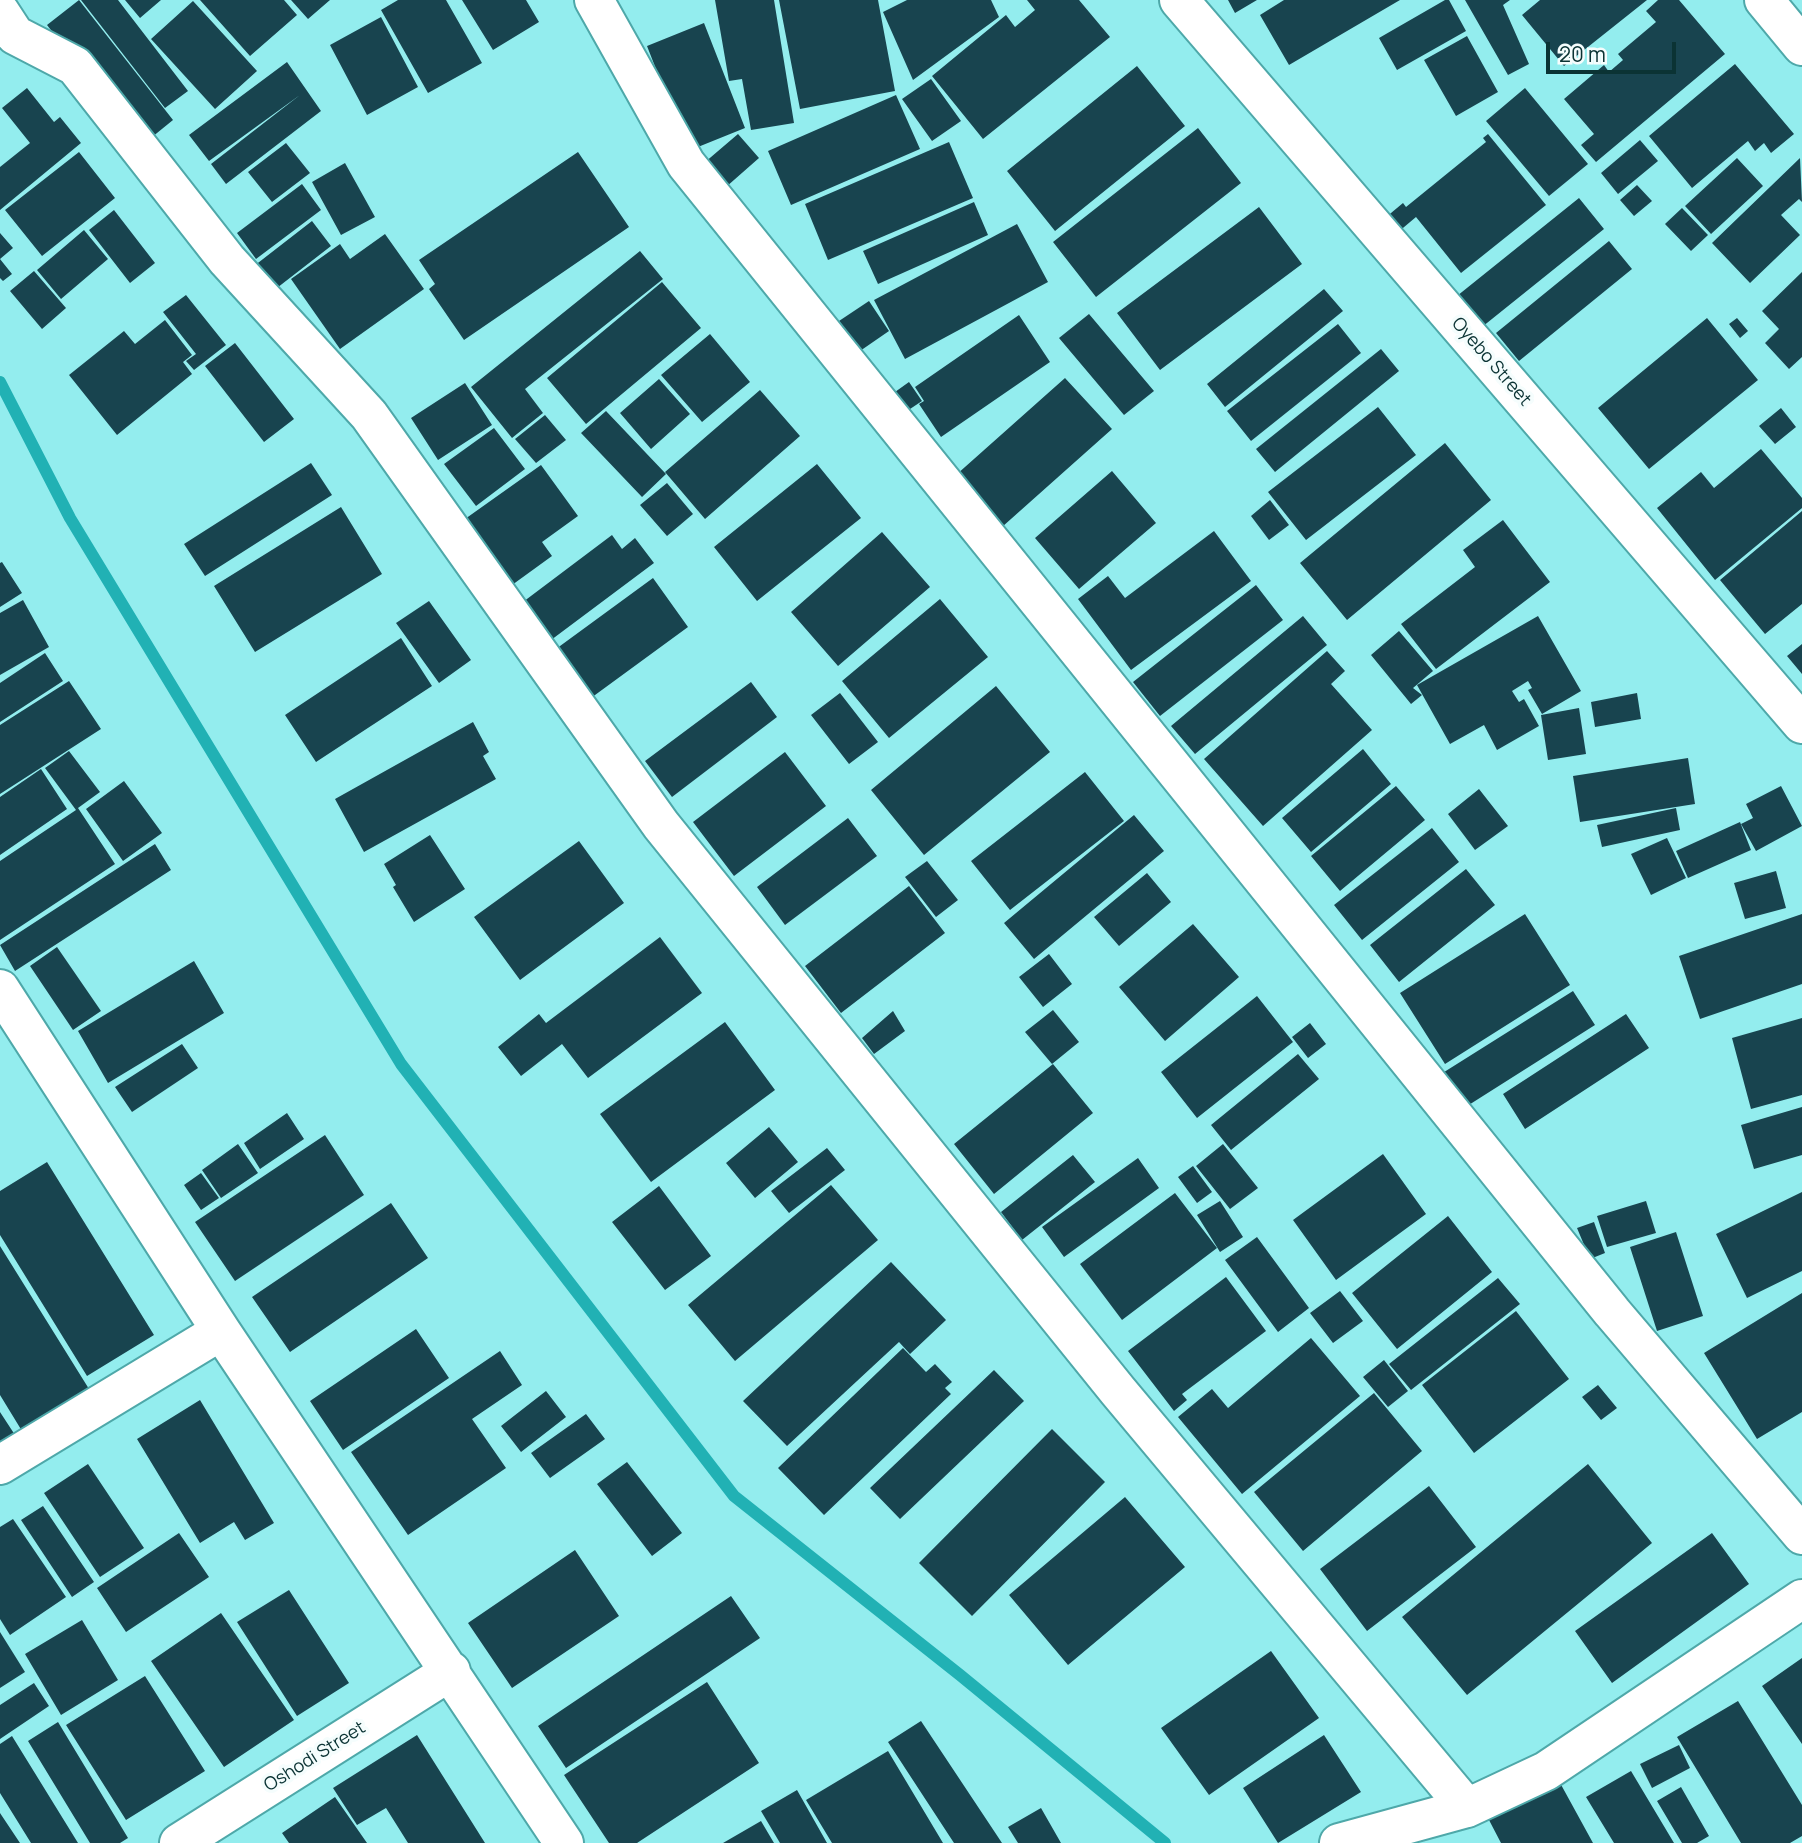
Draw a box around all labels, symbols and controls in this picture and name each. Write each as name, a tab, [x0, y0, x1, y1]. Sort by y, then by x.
scale bar	[1550, 28, 1680, 72]
text: 20 m	[1559, 40, 1606, 68]
street label: Oyebo Street	[1447, 313, 1535, 411]
street label: Oshodi Street	[260, 1717, 370, 1797]

